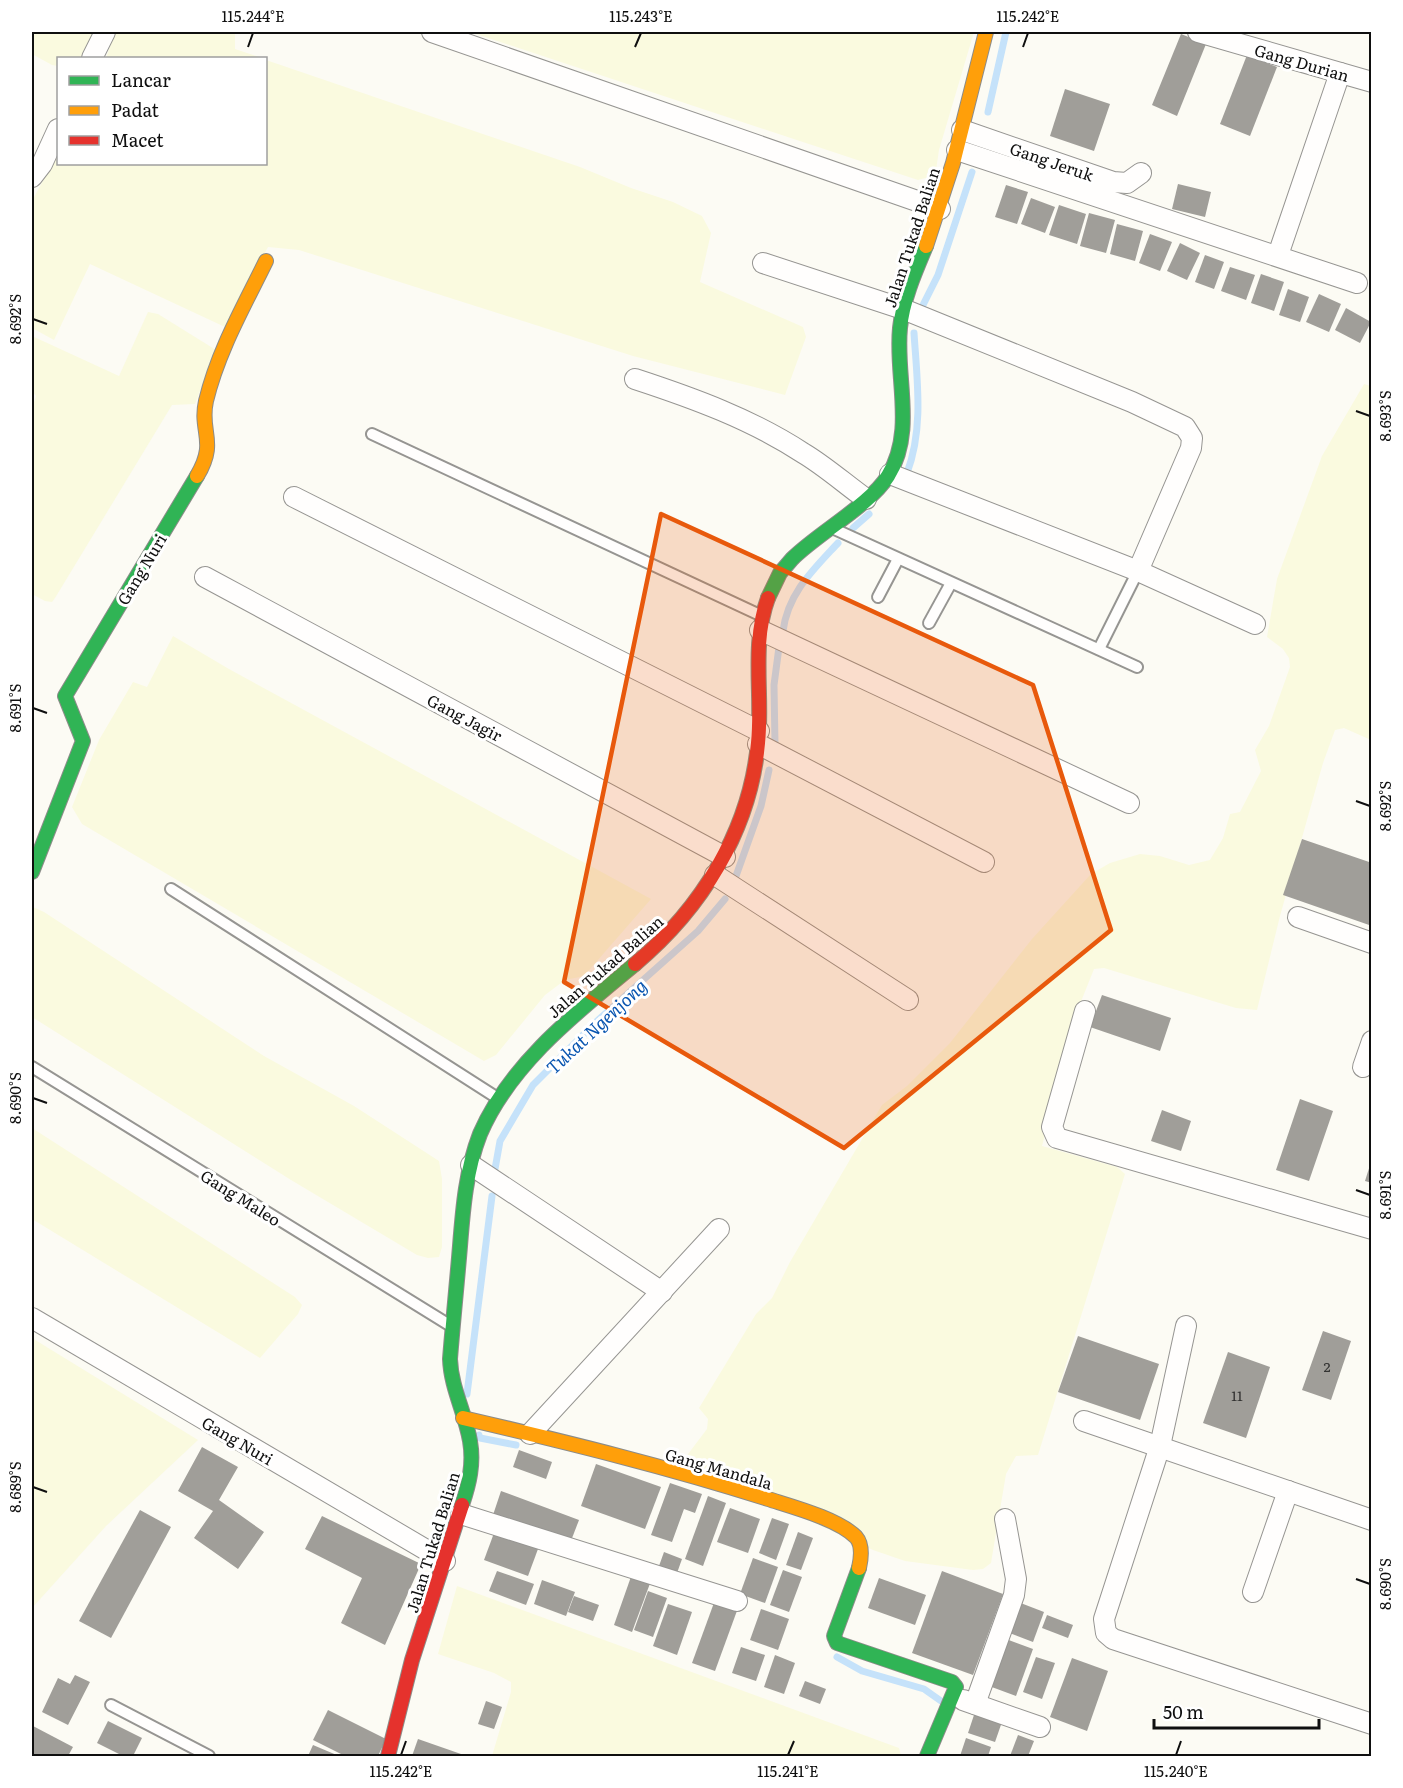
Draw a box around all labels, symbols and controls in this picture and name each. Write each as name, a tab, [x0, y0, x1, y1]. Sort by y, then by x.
text: 115.244°E	[221, 4, 285, 27]
text: 115.243°E	[609, 4, 673, 27]
text: 115.242°E	[997, 4, 1059, 27]
street label: Gang Durian	[1252, 37, 1353, 87]
legend	[57, 57, 267, 165]
text: Lancar	[111, 66, 171, 93]
text: Padat	[111, 96, 160, 123]
text: Macet	[111, 126, 164, 153]
street label: Gang Jeruk	[1007, 135, 1097, 187]
street label: Jalan Tukad Balian	[877, 163, 945, 310]
text: 8.692°S	[3, 294, 26, 344]
text: 8.693°S	[1373, 390, 1396, 442]
street label: Gang Nuri	[110, 529, 172, 609]
text: 8.691°S	[3, 683, 26, 733]
street label: Gang Jagir	[423, 687, 507, 747]
text: 8.692°S	[1373, 781, 1396, 831]
street label: Jalan Tukad Balian	[542, 909, 668, 1023]
water label: Tukat Ngenjong	[540, 972, 652, 1080]
text: 8.690°S	[3, 1072, 26, 1124]
street label: Gang Maleo	[196, 1163, 286, 1231]
text: 8.691°S	[1373, 1170, 1396, 1220]
house number: 2	[1323, 1356, 1331, 1376]
house number: 11	[1231, 1385, 1243, 1405]
street label: Gang Nuri	[198, 1410, 278, 1470]
street label: Gang Mandala	[663, 1441, 776, 1495]
text: 8.689°S	[3, 1461, 26, 1513]
street label: Jalan Tukad Balian	[399, 1468, 465, 1615]
text: 8.690°S	[1373, 1558, 1396, 1610]
scale bar	[1154, 1692, 1319, 1730]
text: 50 m	[1163, 1698, 1204, 1725]
text: 115.242°E	[370, 1759, 432, 1782]
text: 115.241°E	[757, 1759, 819, 1782]
text: 115.240°E	[1144, 1759, 1208, 1782]

